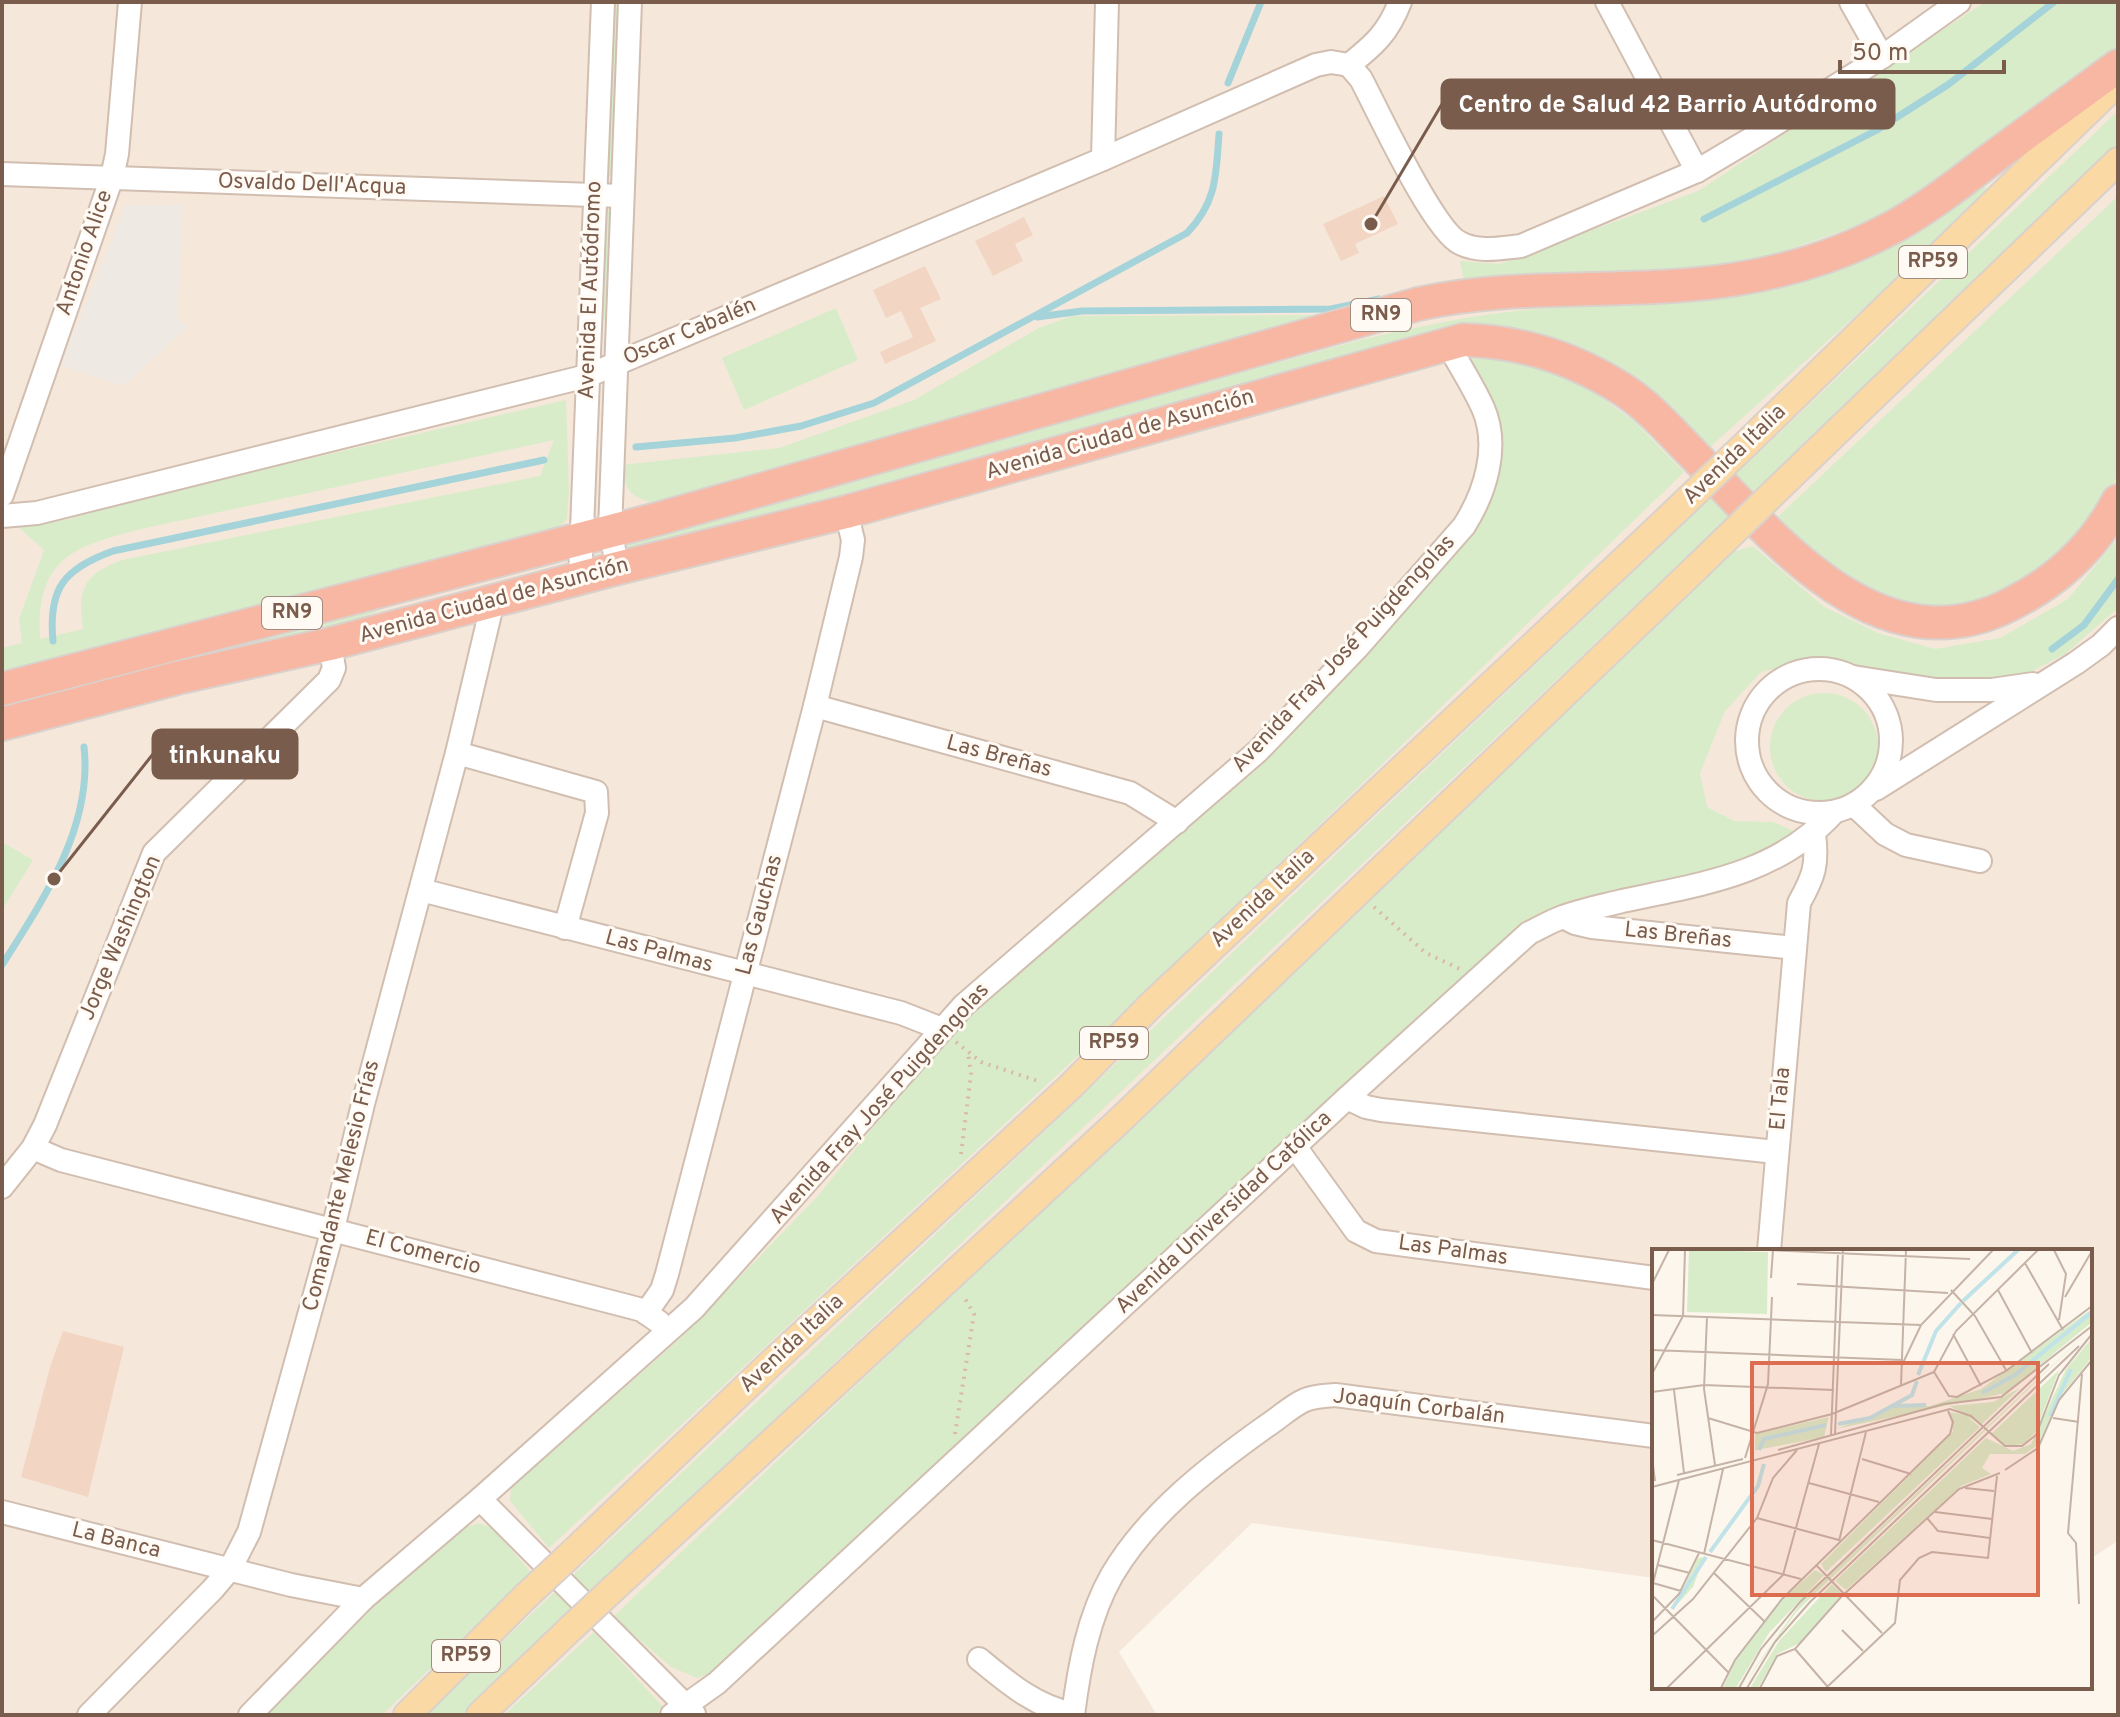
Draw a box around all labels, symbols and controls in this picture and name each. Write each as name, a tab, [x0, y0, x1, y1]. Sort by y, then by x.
scale bar	[1840, 24, 2004, 74]
text: 50 m	[1852, 39, 1908, 69]
callout: Centro de Salud 42 Barrio Autódromo	[1442, 80, 1894, 128]
text: Centro de Salud 42 Barrio Autódromo	[1458, 91, 1878, 121]
street label: Osvaldo Dell'Acqua	[217, 168, 407, 202]
street label: Avenida El Autódromo	[574, 180, 608, 400]
street label: Antonio Alice	[51, 187, 119, 319]
road number: RP59	[1899, 246, 1967, 278]
street label: Oscar Cabalén	[619, 292, 761, 372]
road number: RN9	[1351, 299, 1411, 331]
street label: Avenida Ciudad de Asunción	[983, 384, 1257, 486]
street label: Avenida Italia	[1678, 399, 1792, 511]
street label: Avenida Fray José Puigdengolas	[1227, 529, 1461, 779]
street label: Avenida Ciudad de Asunción	[356, 552, 632, 650]
road number: RN9	[262, 597, 322, 629]
callout: tinkunaku	[153, 730, 297, 778]
street label: Las Breñas	[943, 730, 1055, 784]
text: tinkunaku	[169, 742, 281, 772]
street label: Avenida Italia	[1205, 844, 1321, 954]
street label: Jorge Washington	[74, 851, 168, 1025]
street label: Las Gauchas	[731, 852, 789, 978]
street label: Las Breñas	[1623, 917, 1733, 955]
street label: Las Palmas	[602, 925, 716, 979]
street label: Avenida Fray José Puigdengolas	[764, 978, 996, 1230]
road number: RP59	[1080, 1027, 1148, 1059]
street label: Comandante Melesio Frías	[298, 1057, 386, 1315]
street label: El Tala	[1765, 1066, 1797, 1132]
street label: Avenida Universidad Católica	[1110, 1106, 1338, 1320]
street label: El Comercio	[362, 1225, 484, 1281]
street label: Las Palmas	[1396, 1230, 1510, 1272]
inset map	[1652, 1249, 2092, 1689]
street label: Avenida Italia	[734, 1289, 850, 1399]
street label: Joaquín Corbalán	[1331, 1383, 1507, 1431]
street label: La Banca	[69, 1517, 163, 1565]
road number: RP59	[432, 1640, 500, 1672]

